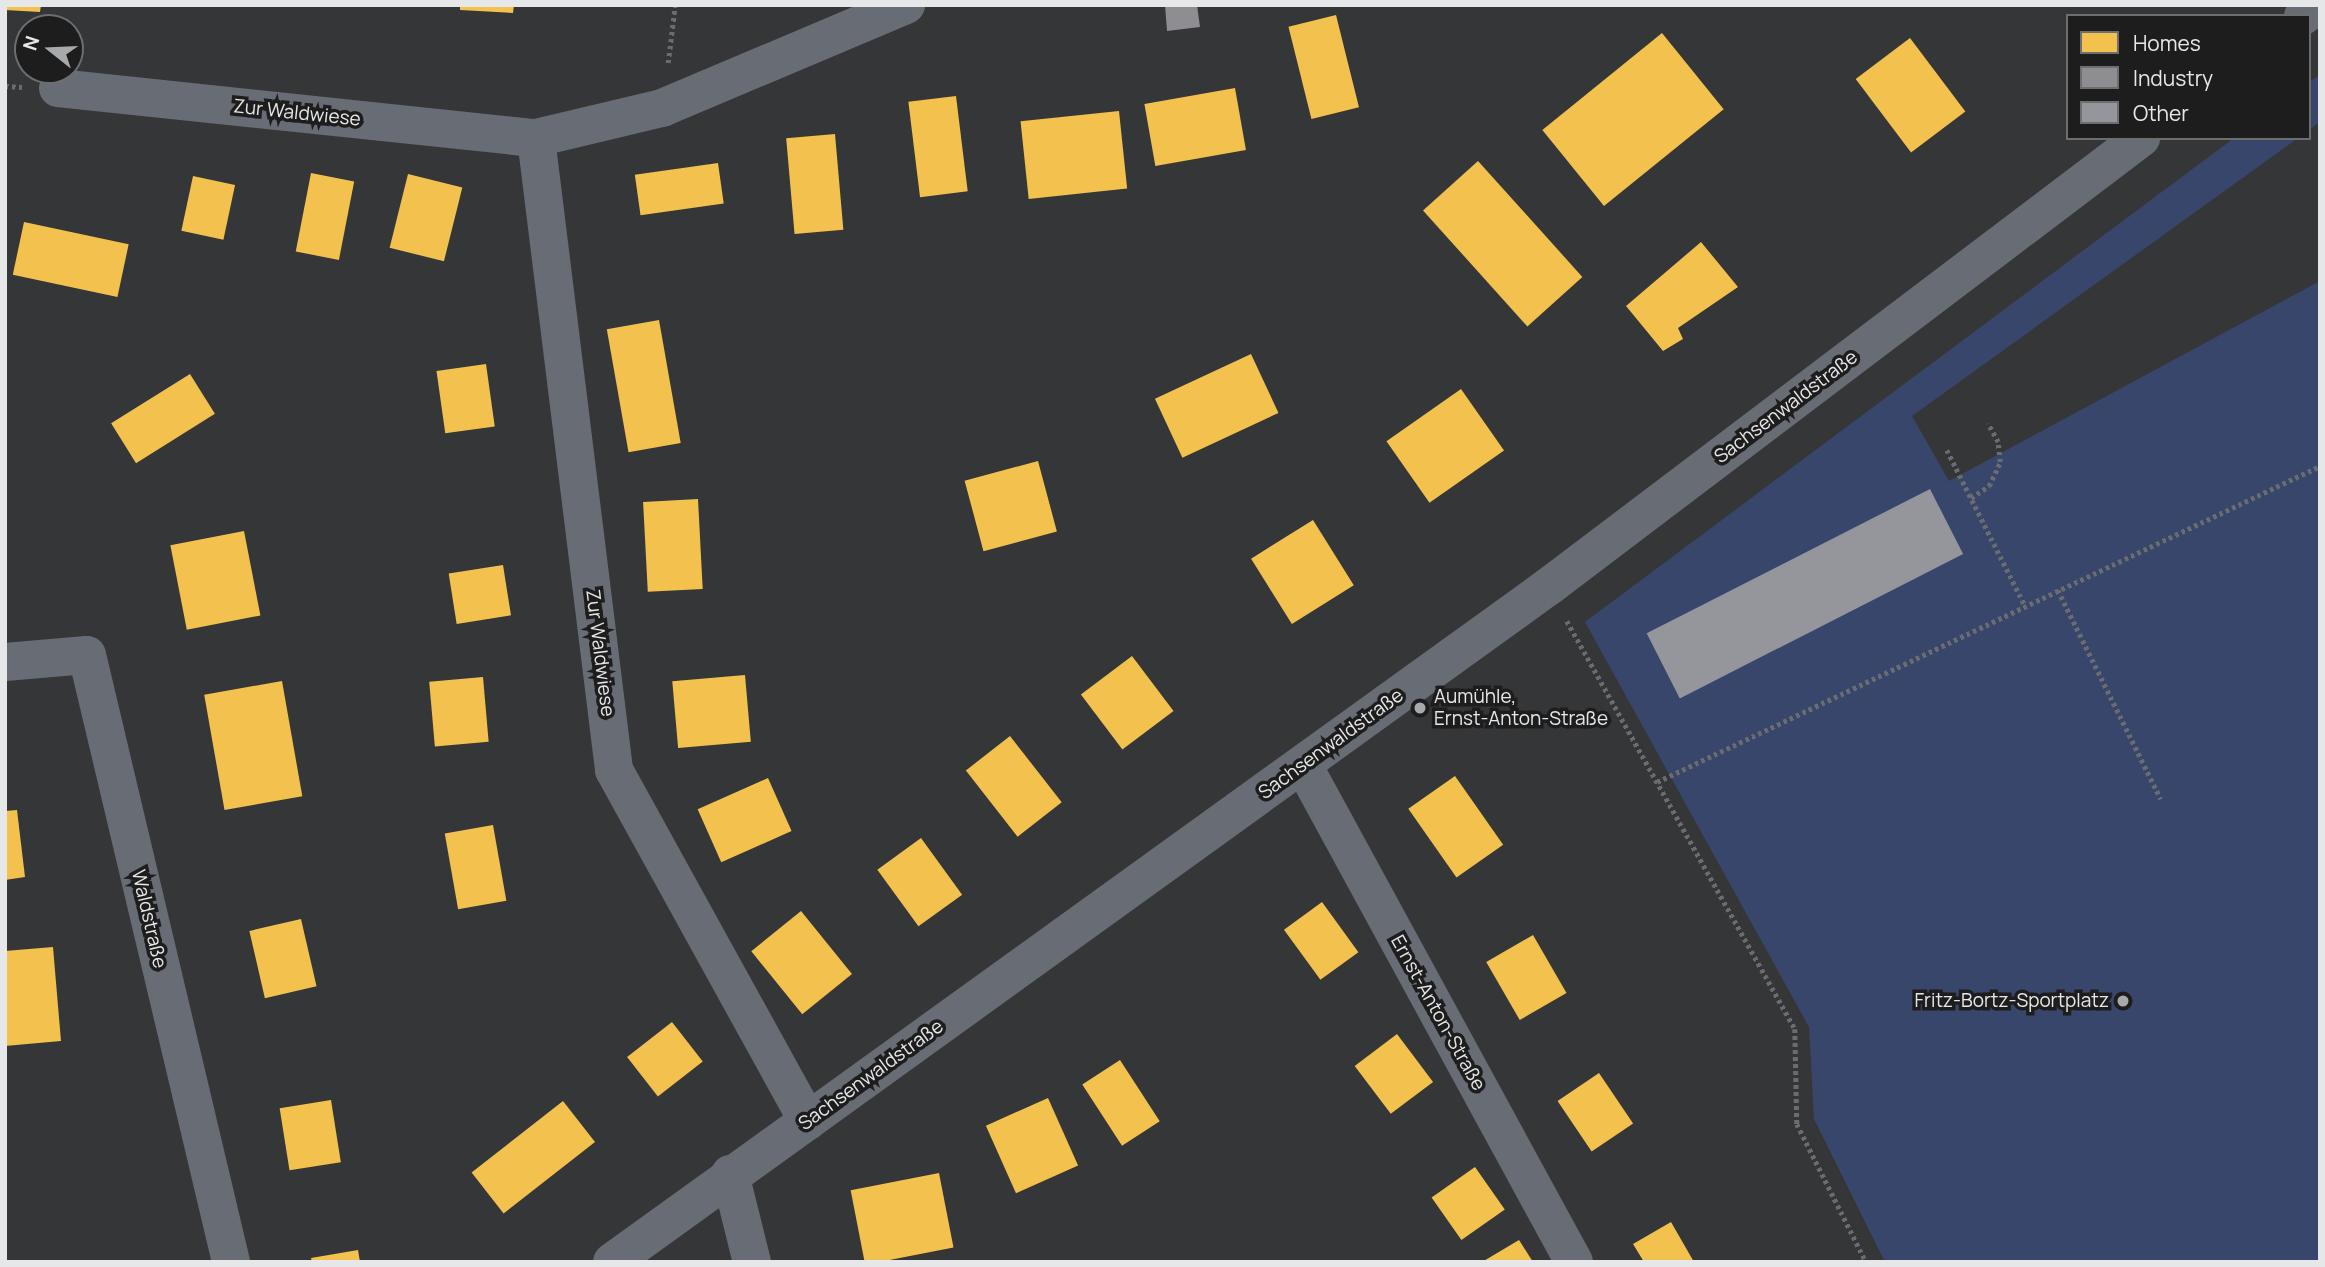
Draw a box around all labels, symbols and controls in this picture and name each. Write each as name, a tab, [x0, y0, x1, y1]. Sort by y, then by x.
north arrow	[14, 14, 84, 84]
legend	[2066, 14, 2311, 140]
text: Homes	[2133, 29, 2201, 57]
text: N	[16, 33, 45, 54]
text: Industry	[2133, 64, 2213, 92]
street label: Zur Waldwiese	[232, 95, 362, 131]
text: Other	[2133, 99, 2189, 127]
street label: Sachsenwaldstraße	[1710, 346, 1862, 468]
street label: Zur Waldwiese	[581, 588, 619, 718]
street label: Sachsenwaldstraße	[1254, 684, 1408, 804]
place label: Aumühle, Ernst-Anton-Straße	[1434, 686, 1608, 730]
marker: Aumühle, Ernst-Anton-Straße	[1412, 700, 1428, 716]
street label: Waldstraße	[127, 868, 171, 970]
street label: Ernst-Anton-Straße	[1386, 931, 1490, 1095]
place label: Fritz-Bortz-Sportplatz	[1915, 990, 2109, 1012]
marker: Fritz-Bortz-Sportplatz	[2115, 993, 2131, 1009]
street label: Sachsenwaldstraße	[794, 1015, 948, 1135]

